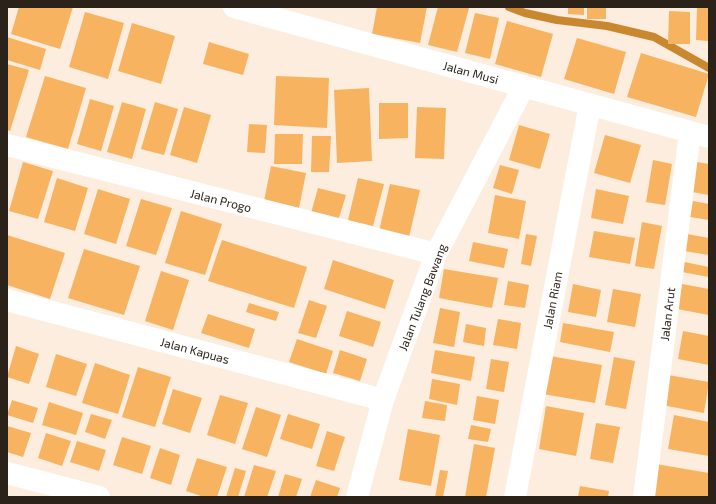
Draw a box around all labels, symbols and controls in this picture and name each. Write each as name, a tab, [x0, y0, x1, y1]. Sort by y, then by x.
street label: Jalan Musi	[442, 58, 500, 86]
street label: Jalan Progo	[189, 186, 253, 214]
street label: Jalan Tulang Bawang	[395, 241, 449, 353]
street label: Jalan Riam	[540, 270, 564, 330]
street label: Jalan Arut	[657, 286, 677, 342]
street label: Jalan Kapuas	[159, 334, 231, 366]

